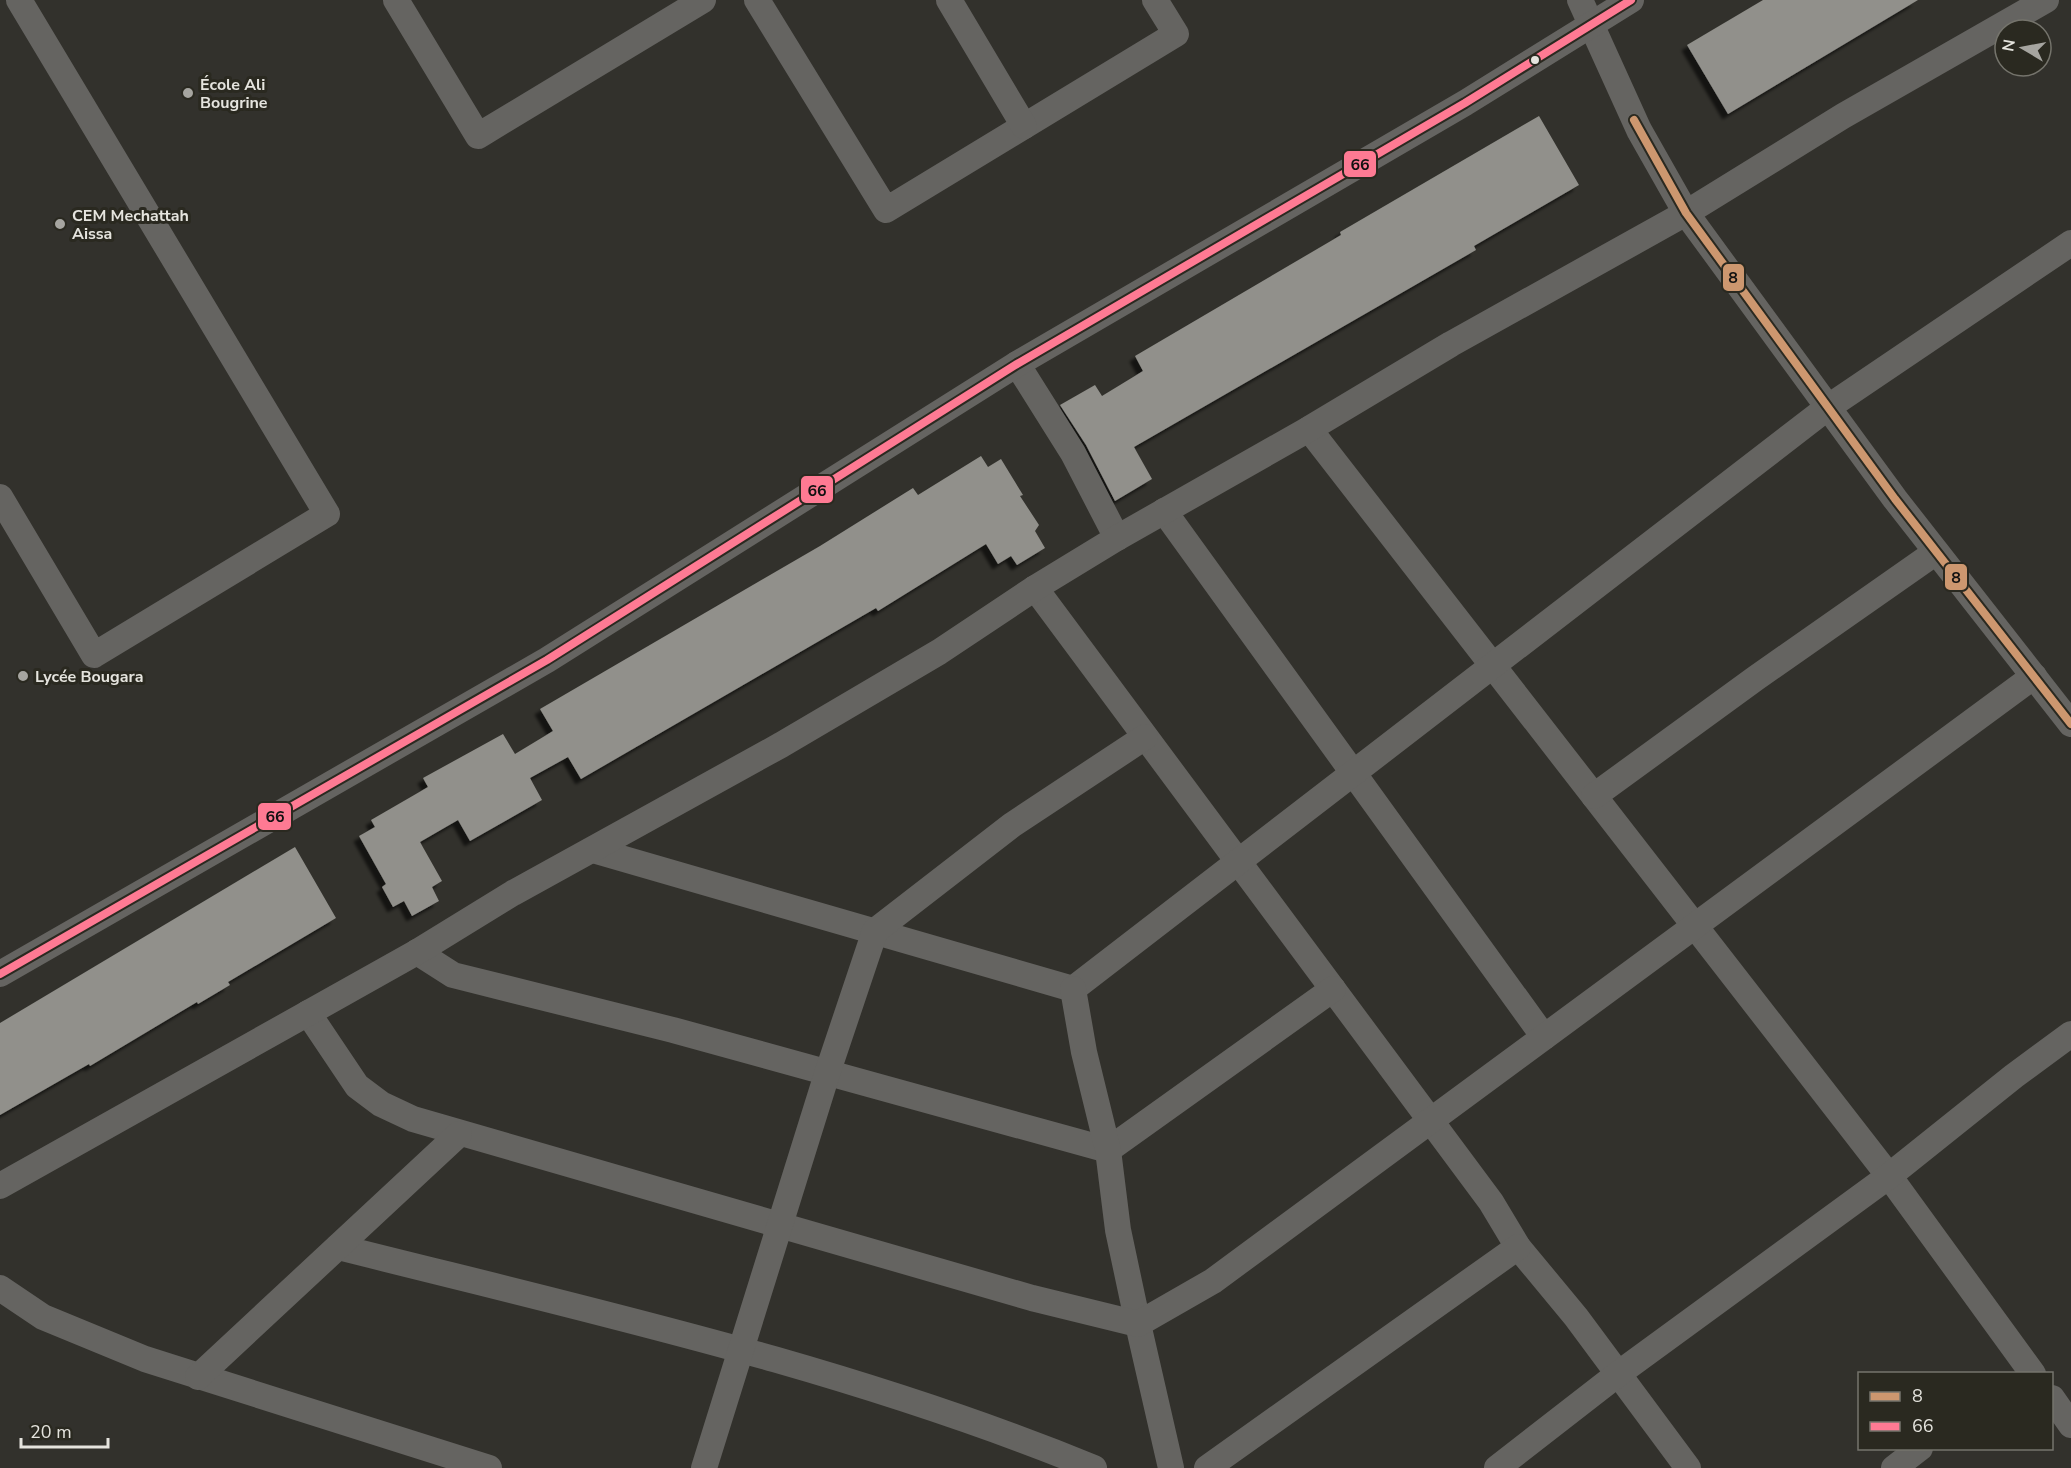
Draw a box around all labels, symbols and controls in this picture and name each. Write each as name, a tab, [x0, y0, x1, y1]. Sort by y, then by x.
north arrow	[1993, 18, 2053, 78]
text: N	[1997, 38, 2021, 53]
unlabelled marker	[1529, 54, 1541, 66]
place label: École Ali Bougrine	[200, 74, 268, 114]
marker: École Ali Bougrine	[181, 86, 195, 100]
line badge: 66	[1343, 150, 1377, 178]
text: 66	[1350, 154, 1370, 176]
place label: CEM Mechattah Aissa	[72, 205, 189, 245]
marker: CEM Mechattah Aissa	[53, 217, 67, 231]
line badge: 8	[1722, 263, 1745, 292]
text: 8	[1728, 267, 1738, 289]
line badge: 66	[800, 475, 834, 504]
text: 66	[807, 480, 827, 502]
line badge: 8	[1944, 563, 1968, 591]
text: 8	[1951, 567, 1961, 589]
place label: Lycée Bougara	[35, 666, 143, 688]
marker: Lycée Bougara	[16, 669, 30, 683]
line badge: 66	[257, 802, 292, 831]
text: 66	[265, 806, 285, 828]
legend	[1858, 1372, 2053, 1450]
text: 8	[1912, 1384, 1923, 1408]
scale bar	[21, 1411, 108, 1449]
text: 66	[1912, 1414, 1934, 1438]
text: 20 m	[30, 1420, 72, 1444]

